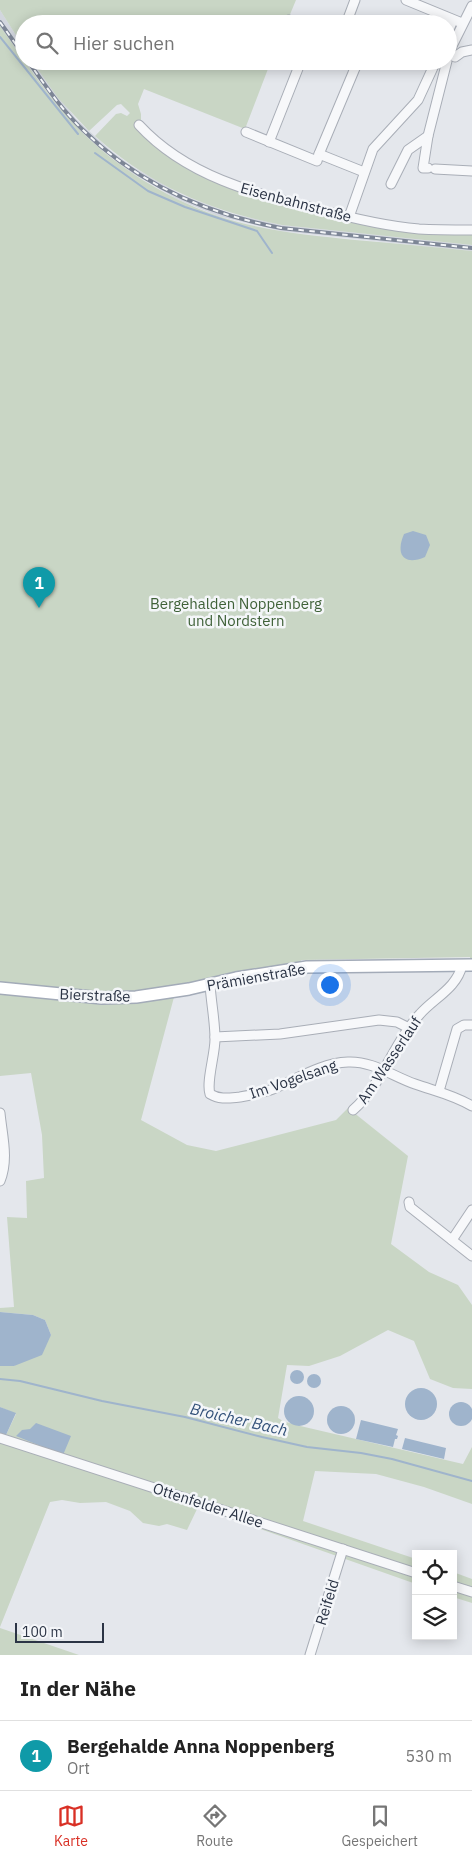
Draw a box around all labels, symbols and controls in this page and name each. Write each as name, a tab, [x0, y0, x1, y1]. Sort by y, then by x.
search box	[15, 15, 457, 70]
icon: search	[33, 29, 61, 57]
text: Hier suchen	[73, 31, 175, 55]
street label: Eisenbahnstraße	[238, 178, 354, 226]
pin: 1	[23, 567, 55, 608]
park label: Bergehalden Noppenberg und Nordstern	[150, 594, 322, 630]
street label: Prämienstraße	[205, 959, 307, 995]
your location	[317, 972, 343, 998]
street label: Bierstraße	[59, 984, 131, 1006]
street label: Am Wasserlauf	[353, 1013, 425, 1107]
street label: Im Vogelsang	[247, 1055, 339, 1103]
water label: Broicher Bach	[188, 1398, 290, 1440]
street label: Ottenfelder Allee	[150, 1478, 266, 1532]
map controls	[412, 1550, 457, 1640]
button: locate	[412, 1550, 457, 1595]
street label: Reifeld	[311, 1577, 343, 1627]
button: layers	[412, 1595, 457, 1640]
scale bar	[15, 1620, 104, 1643]
text: 100 m	[22, 1623, 63, 1641]
text: In der Nähe	[20, 1674, 136, 1702]
text: Bergehalde Anna Noppenberg	[67, 1734, 334, 1758]
text: 1	[31, 1746, 41, 1766]
text: 530 m	[405, 1746, 452, 1766]
text: Ort	[67, 1758, 90, 1778]
tab: Karte	[54, 1802, 88, 1850]
tab: Route	[196, 1802, 233, 1850]
tab: Gespeichert	[342, 1802, 418, 1850]

